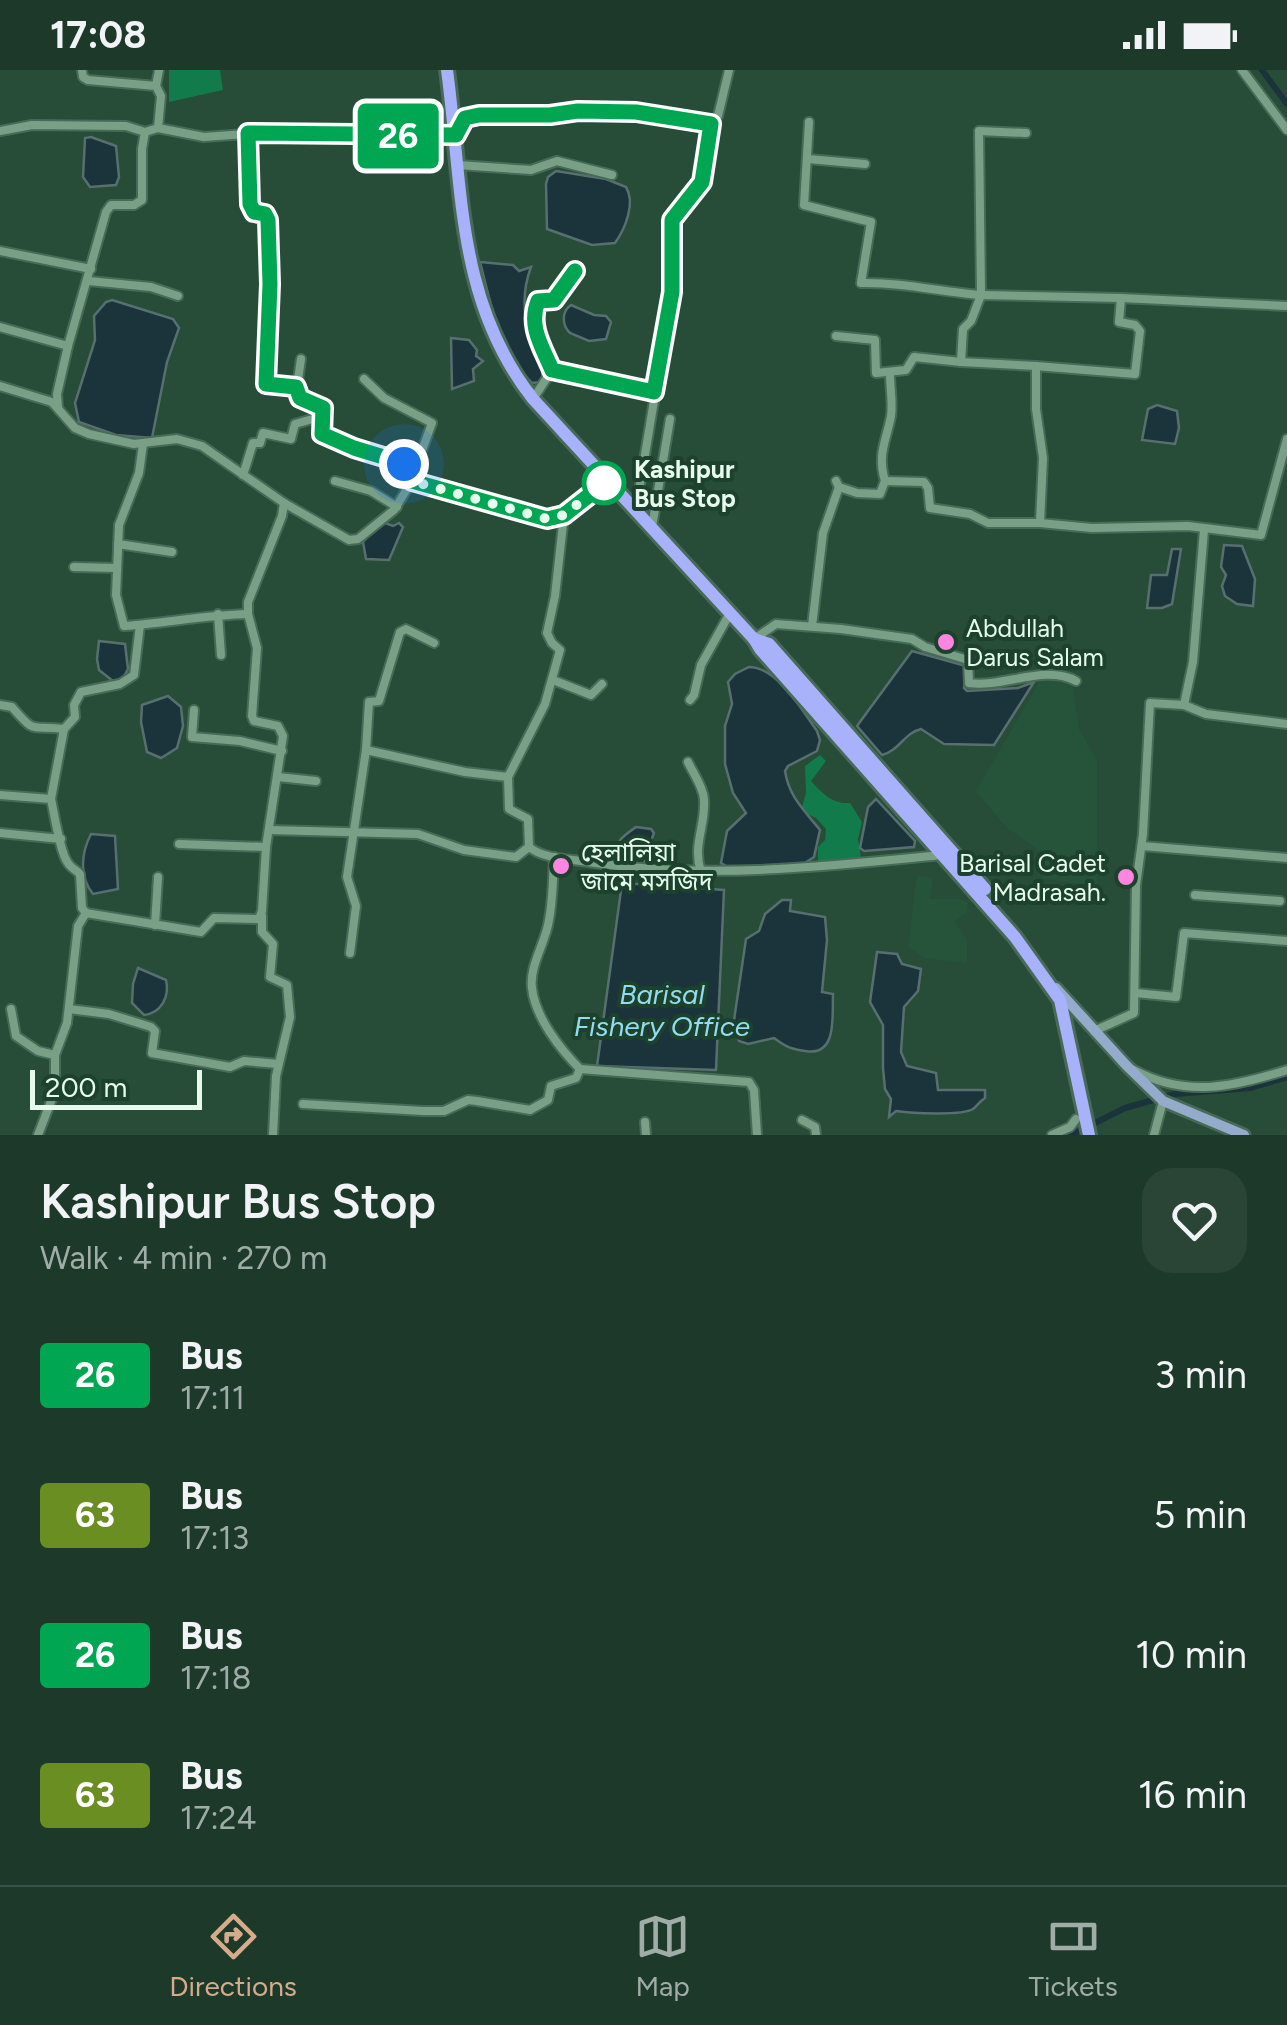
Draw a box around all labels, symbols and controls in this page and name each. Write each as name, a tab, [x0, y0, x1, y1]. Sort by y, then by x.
text: 17:08	[50, 12, 146, 58]
line badge: 26	[353, 104, 443, 168]
text: 26	[378, 115, 418, 157]
your location	[379, 439, 429, 489]
place label: Kashipur Bus Stop	[634, 454, 736, 513]
marker: Kashipur Bus Stop	[583, 462, 625, 504]
place label: Abdullah Darus Salam	[966, 613, 1104, 672]
marker: Abdullah Darus Salam	[935, 631, 957, 653]
place label: হেলালিয়া জামে মসজিদ	[580, 837, 714, 896]
place label: Barisal Cadet Madrasah.	[959, 848, 1106, 907]
marker: হেলালিয়া জামে মসজিদ	[550, 855, 572, 877]
marker: Barisal Cadet Madrasah.	[1115, 866, 1137, 888]
water label: Barisal Fishery Office	[574, 977, 750, 1043]
scale bar	[30, 1065, 202, 1110]
text: 200 m	[45, 1070, 127, 1104]
button: heart	[1142, 1168, 1247, 1273]
text: Kashipur Bus Stop	[40, 1172, 436, 1230]
text: Walk · 4 min · 270 m	[40, 1239, 327, 1277]
text: Bus	[180, 1333, 243, 1379]
text: 3 min	[1155, 1352, 1247, 1398]
text: 26	[75, 1354, 115, 1396]
text: 17:11	[180, 1379, 245, 1417]
text: Bus	[180, 1473, 243, 1519]
text: 5 min	[1153, 1492, 1247, 1538]
text: 63	[75, 1494, 115, 1536]
text: 17:13	[180, 1519, 249, 1557]
text: Bus	[180, 1613, 243, 1659]
text: 10 min	[1135, 1632, 1247, 1678]
text: 26	[75, 1634, 115, 1676]
text: 17:18	[180, 1659, 251, 1697]
text: Bus	[180, 1753, 243, 1799]
text: 16 min	[1138, 1772, 1247, 1818]
text: 63	[75, 1774, 115, 1816]
text: 17:24	[180, 1799, 256, 1837]
tab: Directions	[169, 1909, 297, 2003]
tab: Map	[635, 1909, 690, 2003]
tab: Tickets	[1029, 1909, 1118, 2003]

